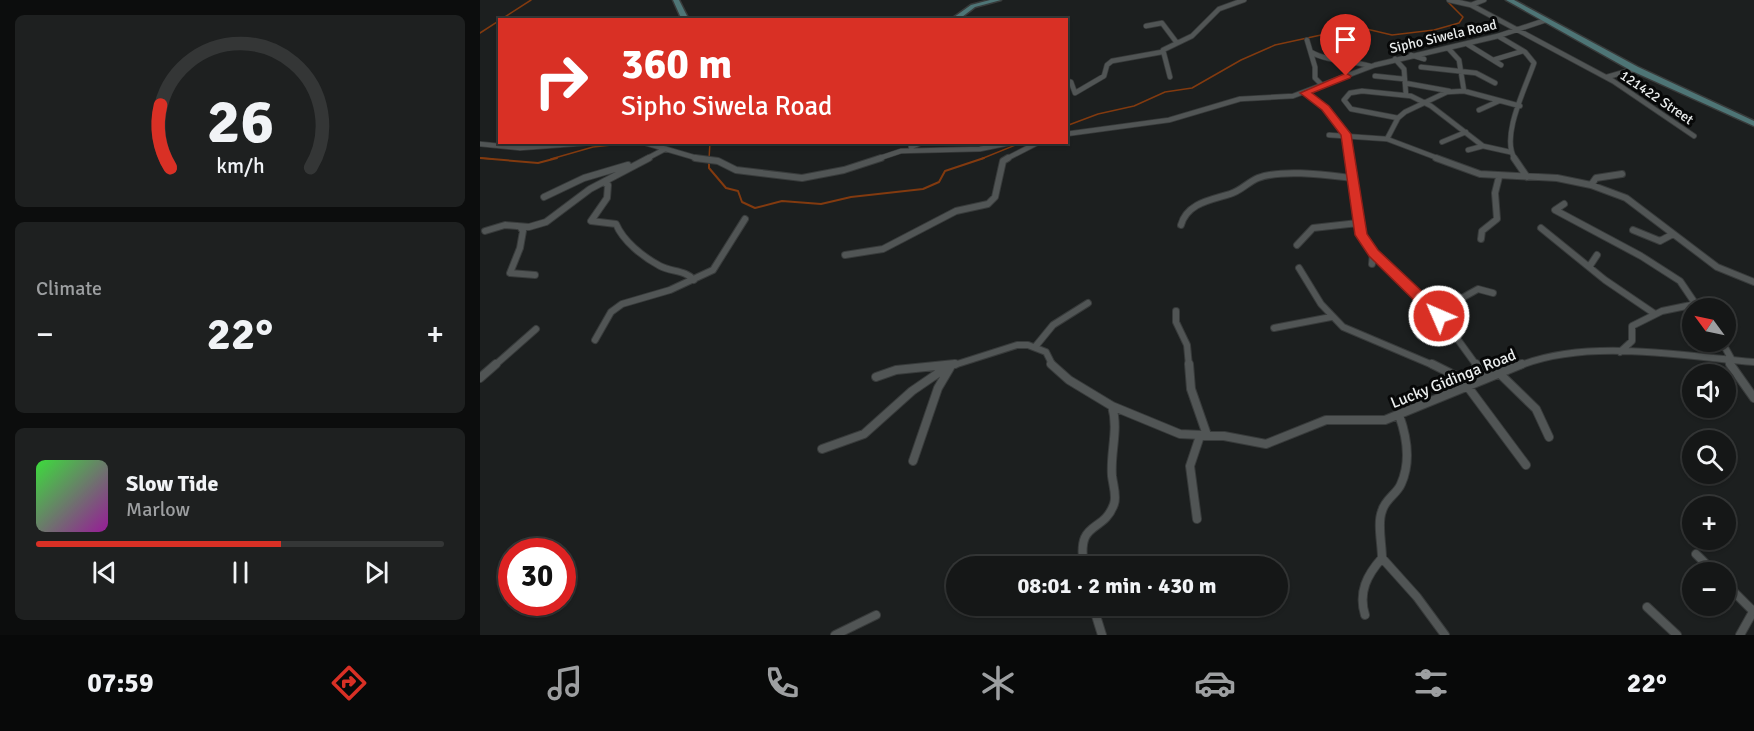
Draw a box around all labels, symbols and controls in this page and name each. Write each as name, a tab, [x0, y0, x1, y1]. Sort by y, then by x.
pin	[1320, 14, 1371, 76]
street label: Sipho Siwela Road	[1388, 16, 1498, 57]
icon: arrive	[1329, 23, 1362, 56]
text: 360 m	[621, 39, 732, 90]
icon: right	[522, 42, 600, 120]
street label: 121422 Street	[1617, 67, 1697, 128]
text: 26	[206, 83, 274, 160]
text: Sipho Siwela Road	[621, 90, 832, 123]
text: km/h	[216, 153, 264, 179]
text: Climate	[36, 276, 102, 301]
position arrow	[1407, 284, 1471, 348]
north arrow	[1682, 298, 1736, 352]
map controls	[1682, 298, 1736, 616]
text: 22°	[207, 307, 273, 362]
text: −	[36, 314, 54, 355]
text: +	[426, 314, 444, 355]
street label: Lucky Gidinga Road	[1388, 345, 1519, 413]
button: sound	[1682, 364, 1736, 418]
button: search	[1682, 430, 1736, 484]
text: Slow Tide	[126, 470, 218, 497]
button: +	[1682, 496, 1736, 550]
text: Marlow	[126, 497, 190, 522]
speed limit sign: 30	[498, 538, 576, 616]
icon: previous	[88, 556, 121, 589]
icon: pause	[224, 556, 257, 589]
icon: next	[360, 556, 393, 589]
button: −	[1682, 562, 1736, 616]
text: 08:01 · 2 min · 430 m	[1017, 572, 1217, 599]
icon: directions	[328, 662, 370, 704]
icon: music	[544, 662, 586, 704]
icon: phone	[761, 662, 803, 704]
icon: climate	[977, 662, 1019, 704]
icon: car	[1194, 662, 1236, 704]
icon: filters	[1410, 662, 1452, 704]
text: 07:59	[87, 667, 154, 700]
text: 22°	[1627, 667, 1667, 700]

